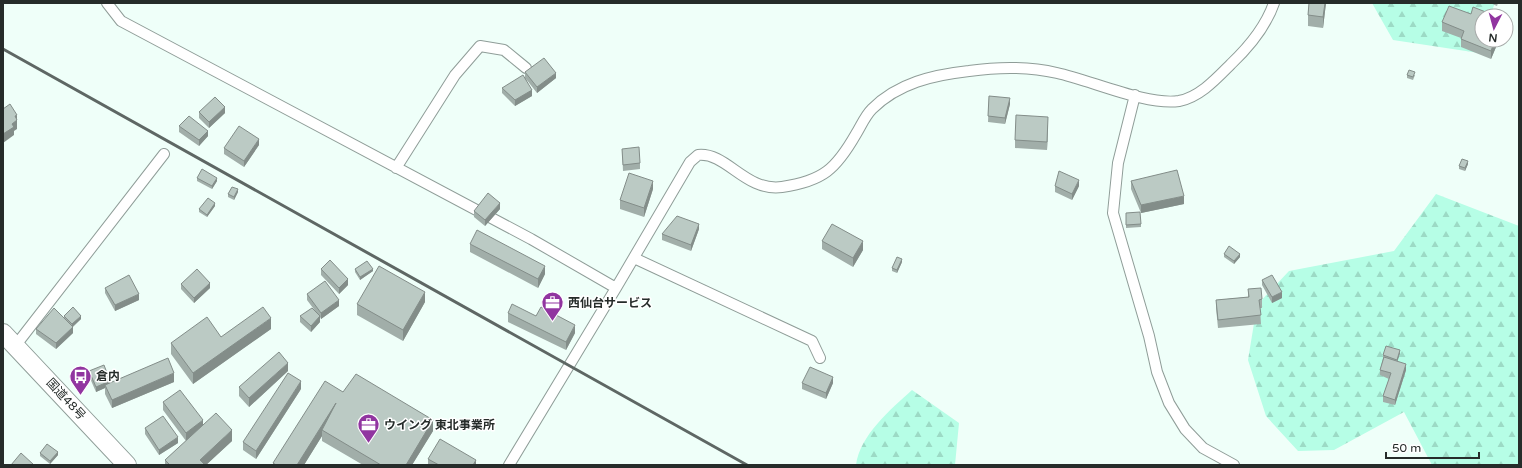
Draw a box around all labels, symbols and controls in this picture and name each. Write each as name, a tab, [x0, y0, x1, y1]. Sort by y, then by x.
north arrow	[1474, 8, 1514, 48]
text: N	[1488, 31, 1498, 44]
office icon: 西仙台サービス	[540, 290, 566, 323]
place label: 西仙台サービス	[568, 296, 652, 310]
bus stop icon: 倉内	[68, 363, 94, 396]
place label: 倉内	[96, 369, 120, 383]
street label: 国道48号	[43, 376, 89, 422]
office icon: ウイング 東北事業所	[355, 412, 381, 445]
place label: ウイング 東北事業所	[384, 418, 495, 432]
scale bar	[1386, 434, 1479, 460]
text: 50 m	[1392, 441, 1421, 455]

